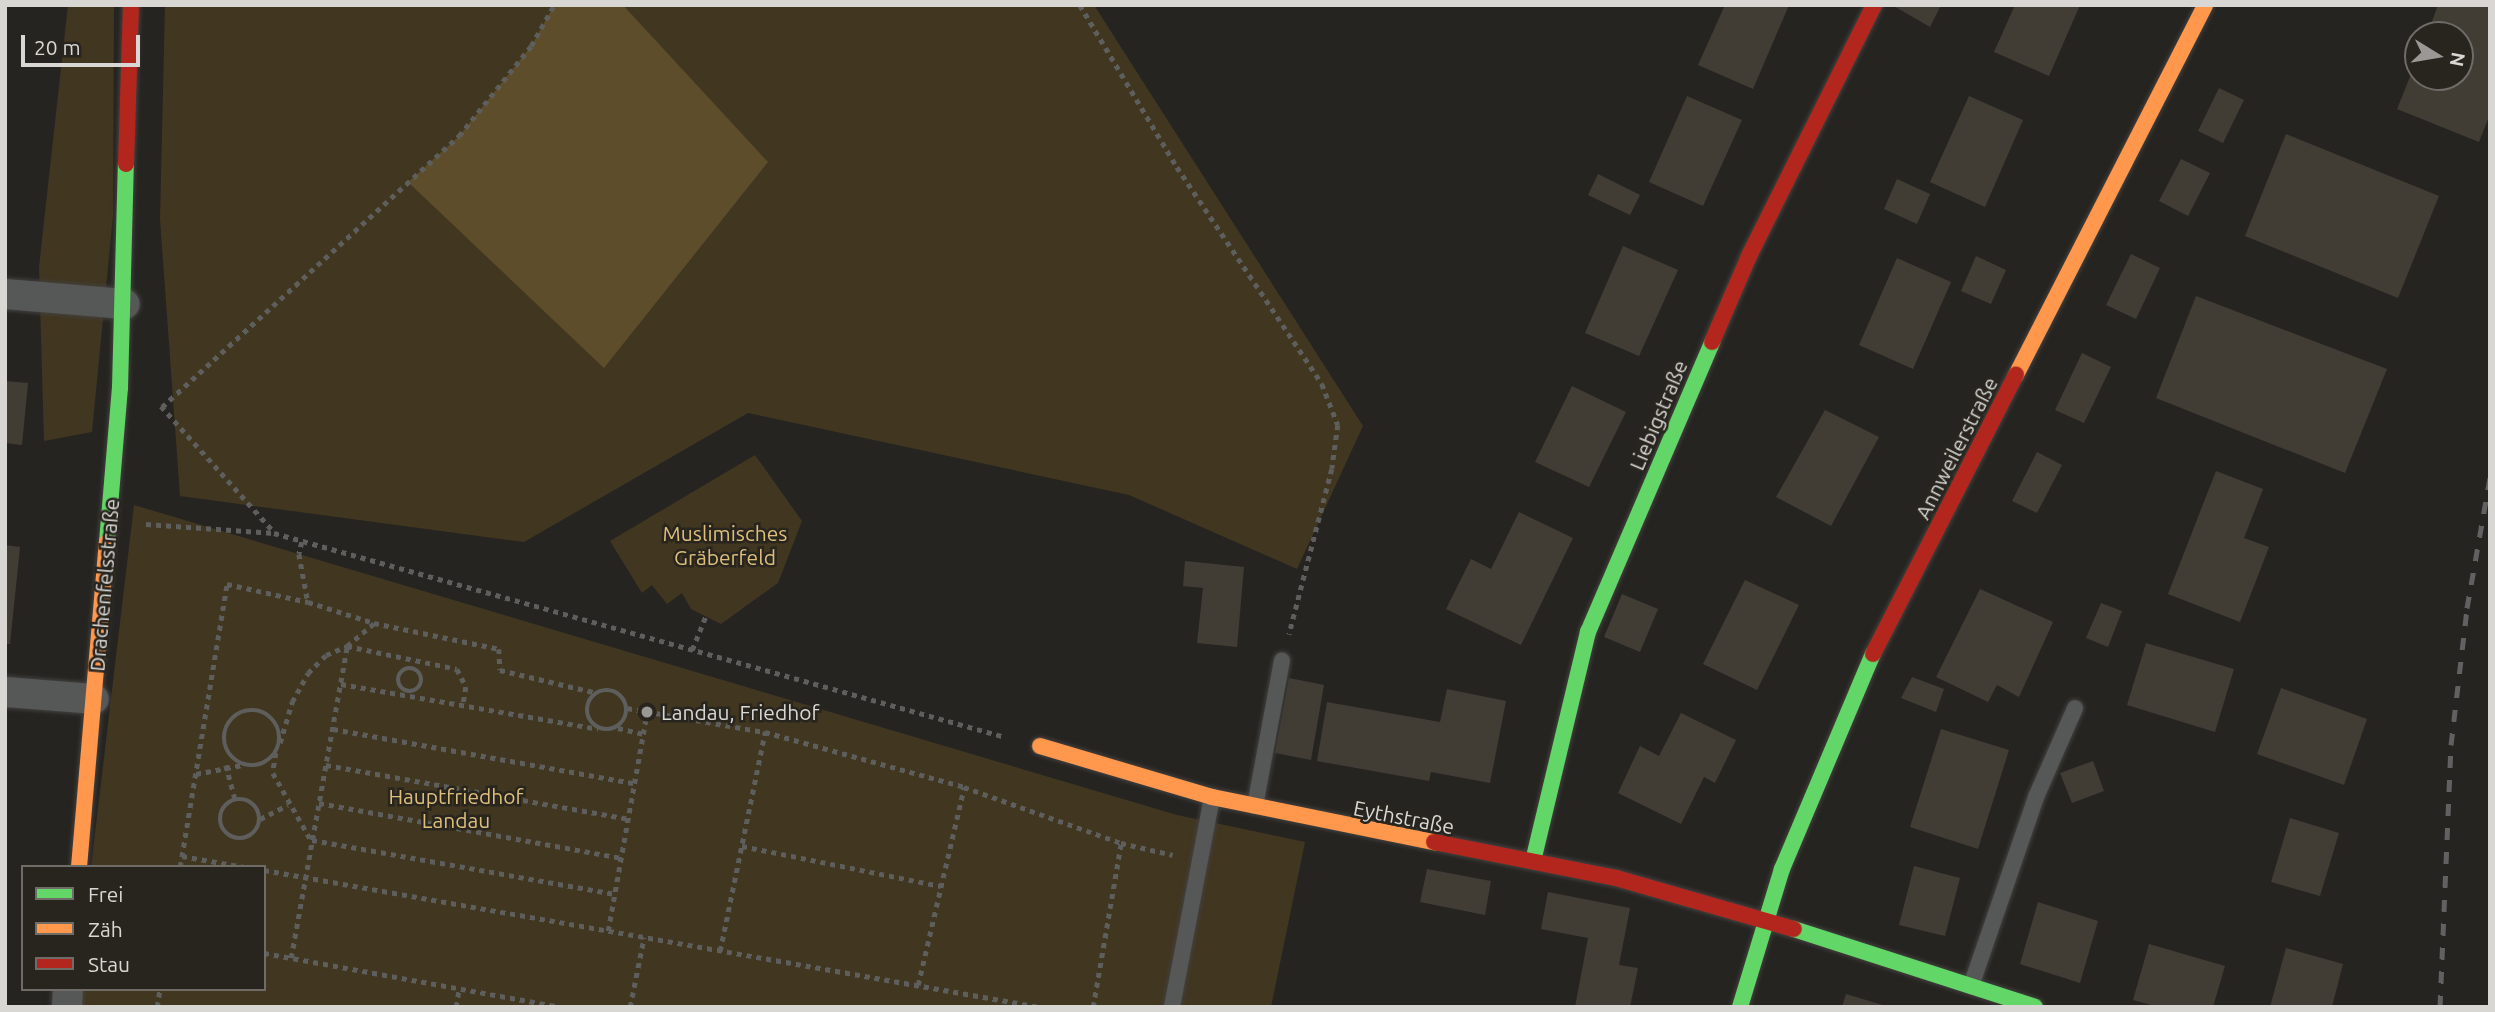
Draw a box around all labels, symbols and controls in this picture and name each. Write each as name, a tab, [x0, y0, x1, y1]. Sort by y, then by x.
scale bar	[24, 21, 144, 65]
north arrow	[2404, 21, 2474, 91]
text: 20 m	[34, 35, 81, 59]
text: N	[2445, 51, 2470, 69]
street label: Liebigstraße	[1624, 356, 1692, 474]
street label: Annweilerstraße	[1909, 373, 2003, 523]
street label: Drachenfelsstraße	[84, 498, 124, 672]
park label: Muslimisches Gräberfeld	[663, 520, 787, 570]
place label: Landau, Friedhof	[661, 699, 819, 725]
marker: Landau, Friedhof	[639, 704, 655, 720]
park label: Hauptfriedhof Landau	[388, 783, 524, 833]
street label: Eythstraße	[1351, 795, 1457, 839]
legend	[21, 865, 266, 991]
text: Frei	[88, 882, 123, 906]
text: Zäh	[88, 917, 123, 941]
text: Stau	[88, 952, 130, 976]

